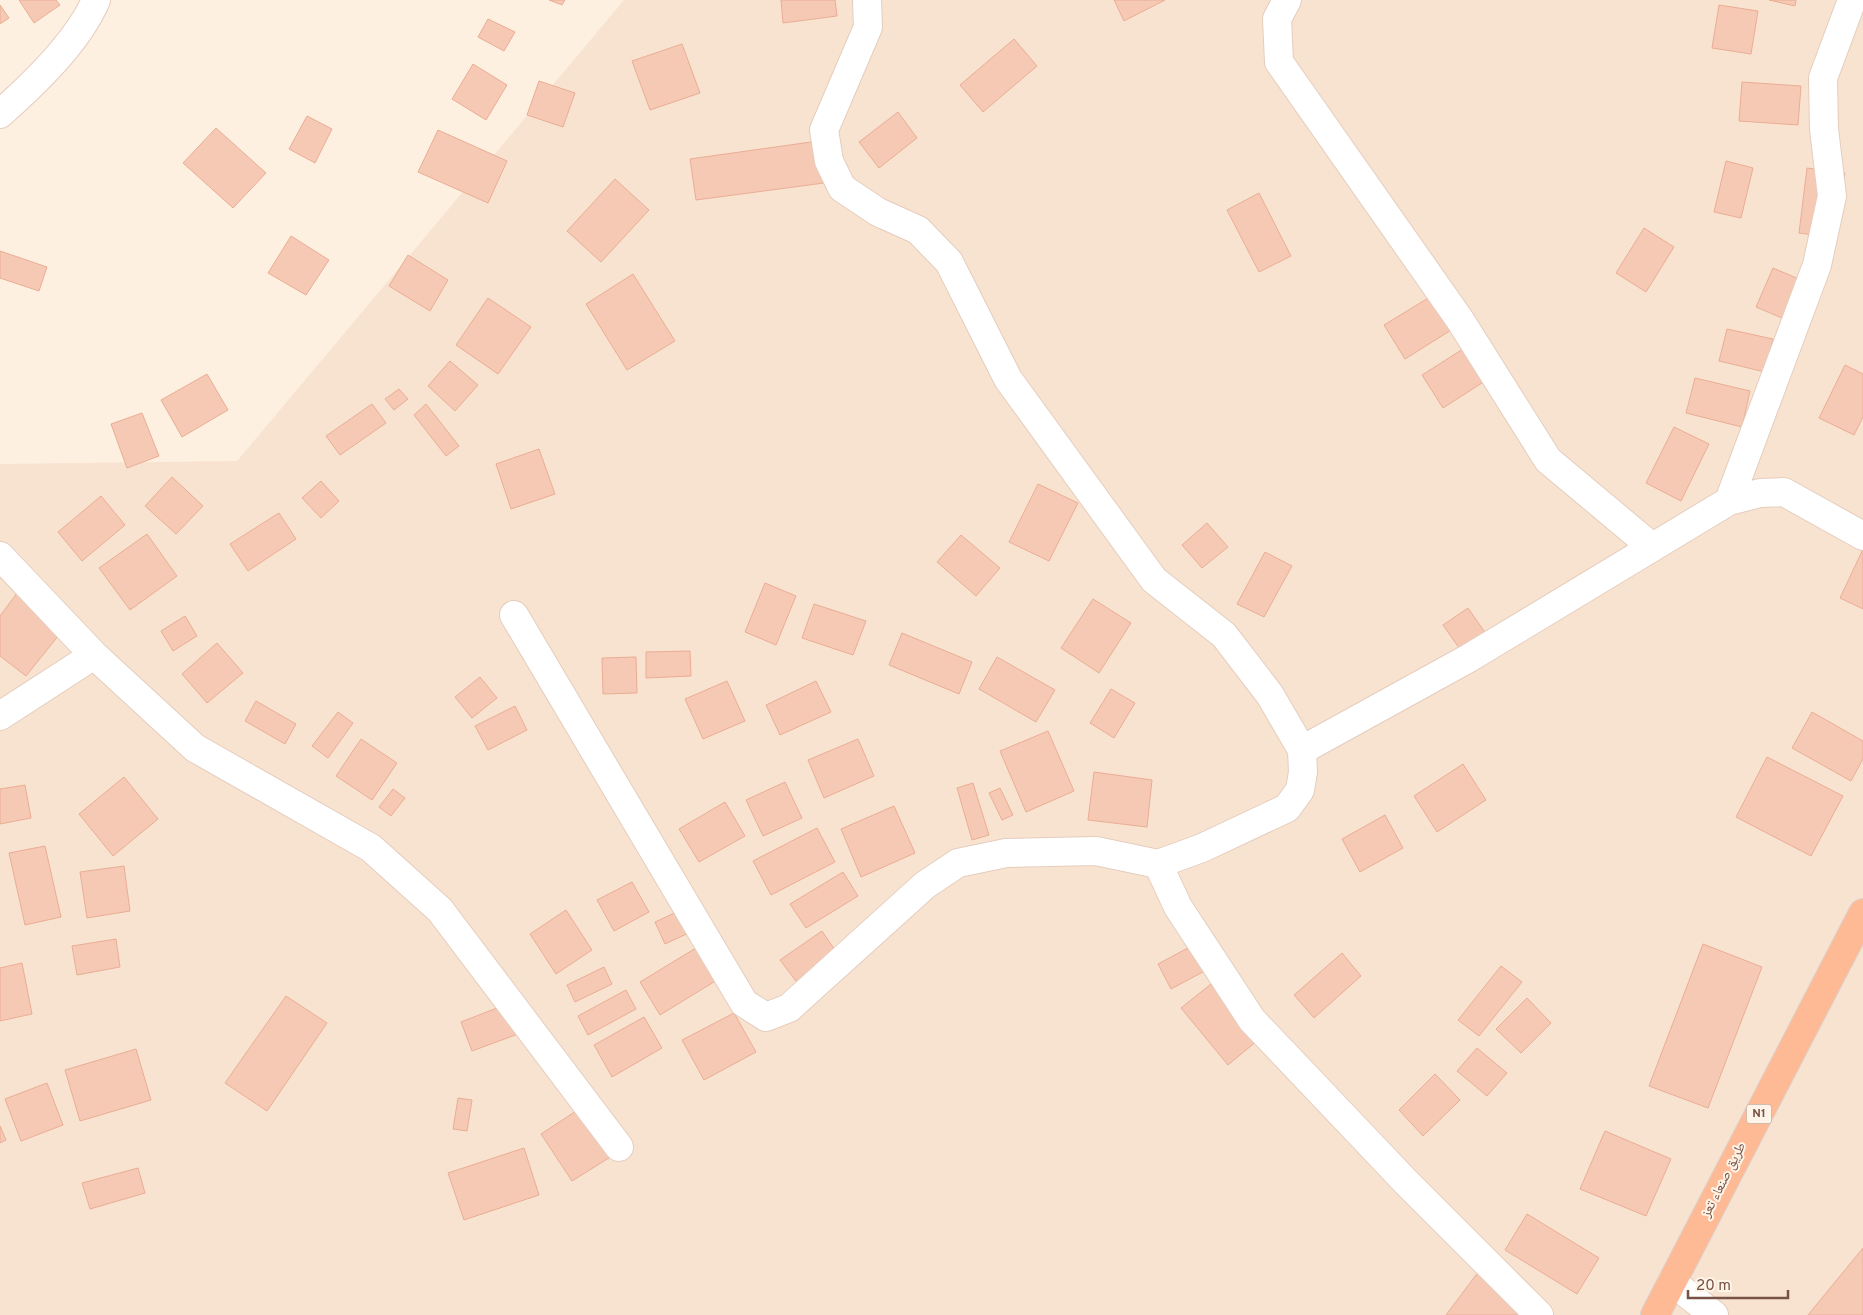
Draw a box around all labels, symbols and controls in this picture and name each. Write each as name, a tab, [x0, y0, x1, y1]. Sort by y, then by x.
road number: N1	[1746, 1104, 1772, 1124]
street label: طريق صنعاء تعز	[1697, 1140, 1750, 1221]
scale bar	[1688, 1268, 1788, 1300]
text: 20 m	[1696, 1277, 1731, 1296]

